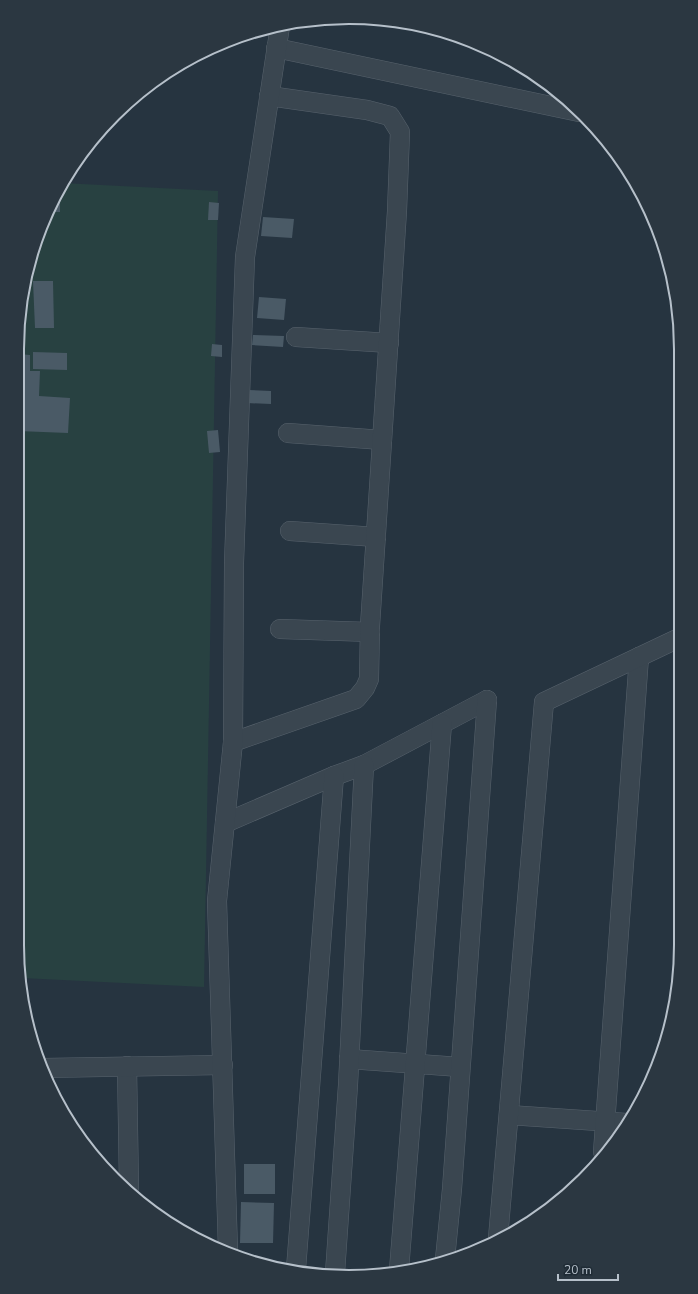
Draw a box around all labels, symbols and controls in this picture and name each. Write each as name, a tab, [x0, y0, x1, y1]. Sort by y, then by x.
scale bar	[558, 1256, 618, 1282]
text: 20 m	[564, 1262, 592, 1278]

